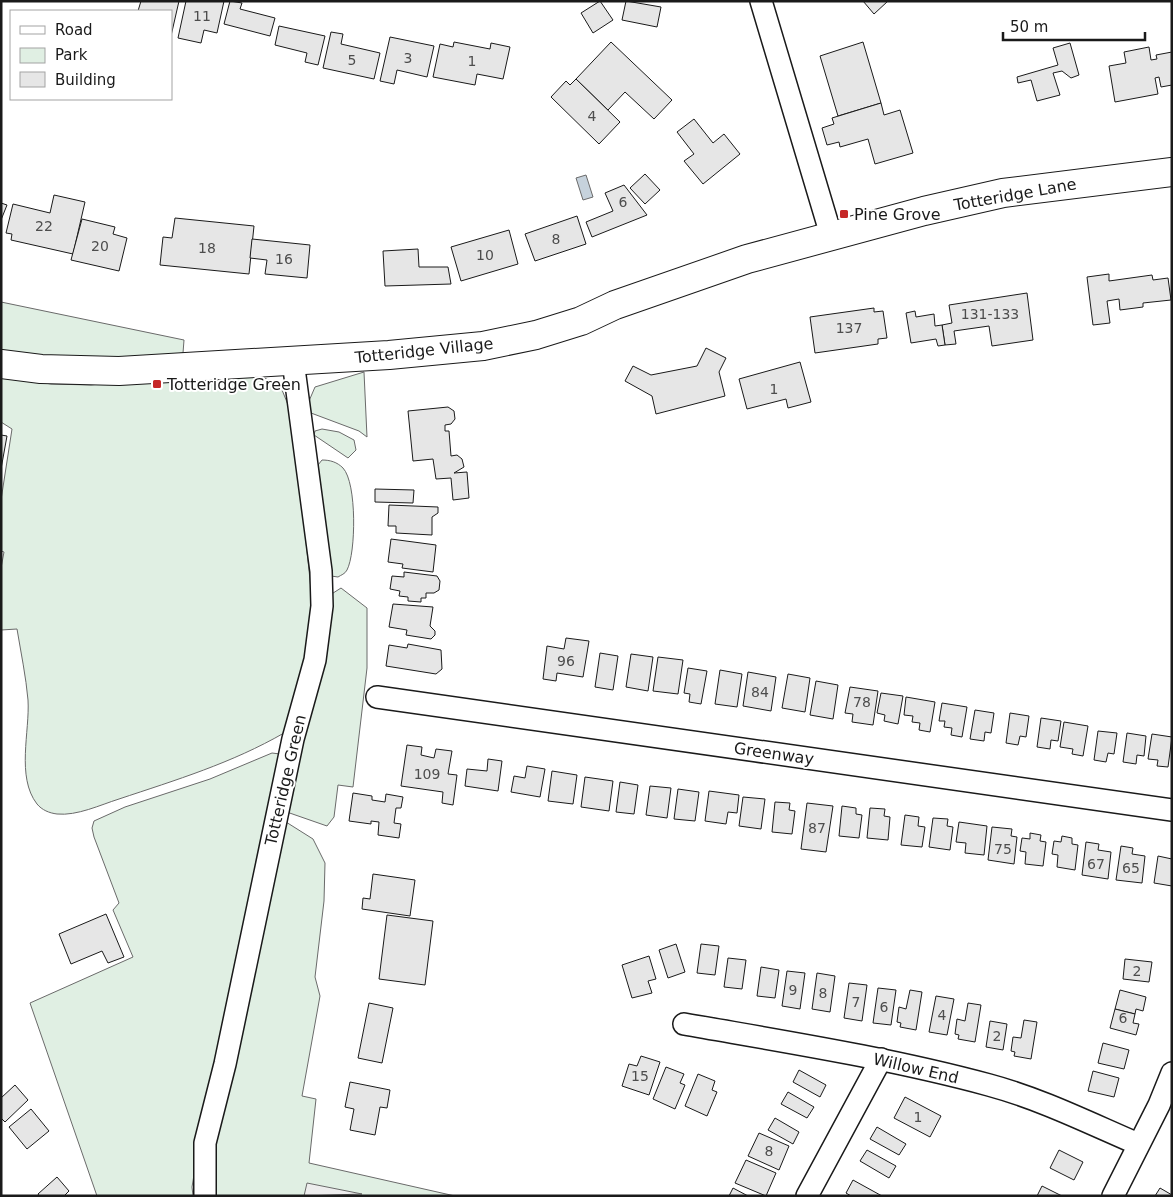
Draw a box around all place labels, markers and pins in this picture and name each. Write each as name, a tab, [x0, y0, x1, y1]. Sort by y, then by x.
place label: Pine Grove	[854, 205, 941, 224]
marker: Pine Grove	[838, 208, 850, 220]
place label: Totteridge Green	[166, 375, 301, 394]
marker: Totteridge Green	[151, 378, 163, 390]

